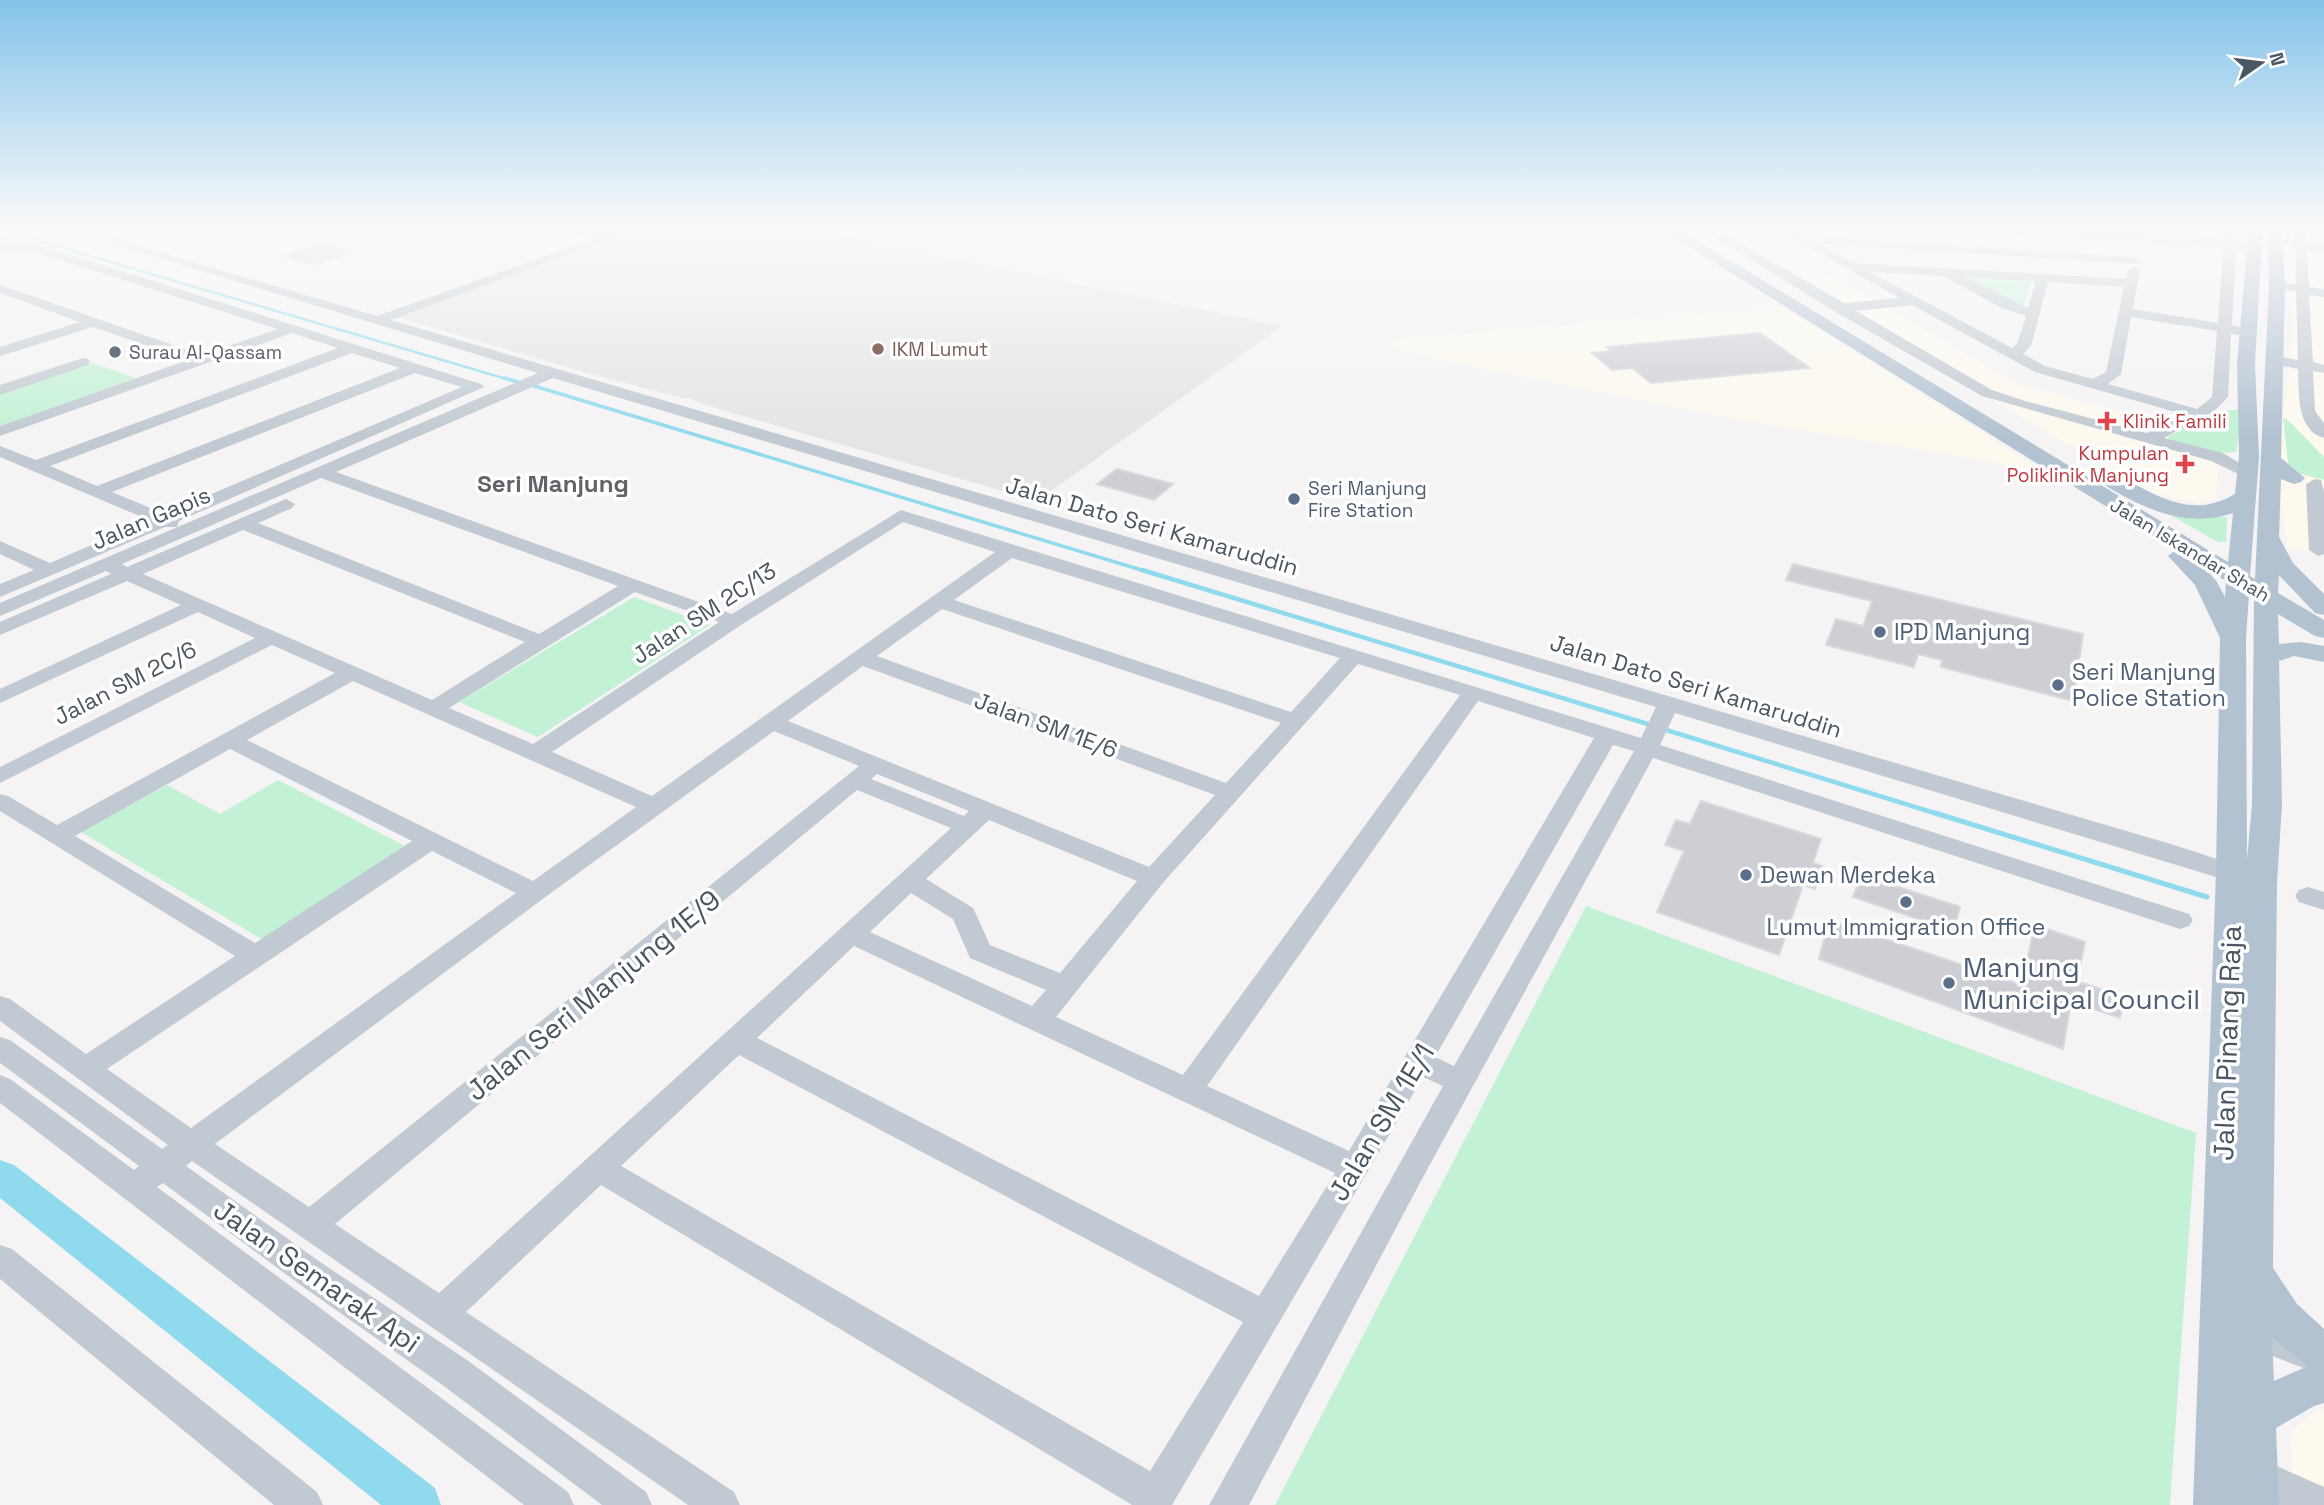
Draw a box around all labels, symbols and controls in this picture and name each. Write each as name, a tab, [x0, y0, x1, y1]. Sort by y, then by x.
north arrow	[2226, 28, 2296, 98]
text: N	[2263, 50, 2291, 68]
place label: IKM Lumut	[892, 337, 988, 362]
place label: Surau Al-Qassam	[129, 340, 282, 365]
marker: IKM Lumut	[870, 341, 886, 357]
marker: Surau Al-Qassam	[107, 344, 123, 360]
place label: Klinik Famili	[2123, 409, 2227, 434]
marker: Klinik Famili	[2097, 411, 2117, 431]
place label: Kumpulan Poliklinik Manjung	[2007, 441, 2169, 488]
marker: Kumpulan Poliklinik Manjung	[2175, 454, 2195, 474]
district label: Seri Manjung	[477, 468, 629, 499]
street label: Jalan Dato Seri Kamaruddin	[1002, 470, 1302, 582]
place label: Seri Manjung Fire Station	[1308, 476, 1427, 523]
street label: Jalan Gapis	[87, 480, 215, 556]
marker: Seri Manjung Fire Station	[1286, 491, 1302, 507]
street label: Jalan Iskandar Shah	[2106, 492, 2274, 608]
street label: Jalan SM 2C/13	[626, 555, 782, 671]
place label: IPD Manjung	[1894, 617, 2030, 647]
marker: IPD Manjung	[1872, 624, 1888, 640]
street label: Jalan Dato Seri Kamaruddin	[1546, 627, 1846, 745]
street label: Jalan SM 2C/6	[49, 634, 201, 732]
place label: Seri Manjung Police Station	[2072, 657, 2226, 713]
marker: Seri Manjung Police Station	[2050, 677, 2066, 693]
street label: Jalan SM 1E/6	[970, 685, 1122, 765]
place label: Dewan Merdeka	[1760, 860, 1936, 890]
marker: Dewan Merdeka	[1738, 867, 1754, 883]
street label: Jalan Seri Manjung 1E/9	[459, 881, 727, 1109]
marker: Lumut Immigration Office	[1898, 894, 1914, 910]
place label: Lumut Immigration Office	[1767, 912, 2045, 942]
street label: Jalan Pinang Raja	[2205, 925, 2249, 1161]
place label: Manjung Municipal Council	[1963, 949, 2200, 1017]
marker: Manjung Municipal Council	[1941, 975, 1957, 991]
street label: Jalan SM 1E/1	[1320, 1037, 1442, 1207]
street label: Jalan Semarak Api	[207, 1191, 427, 1361]

